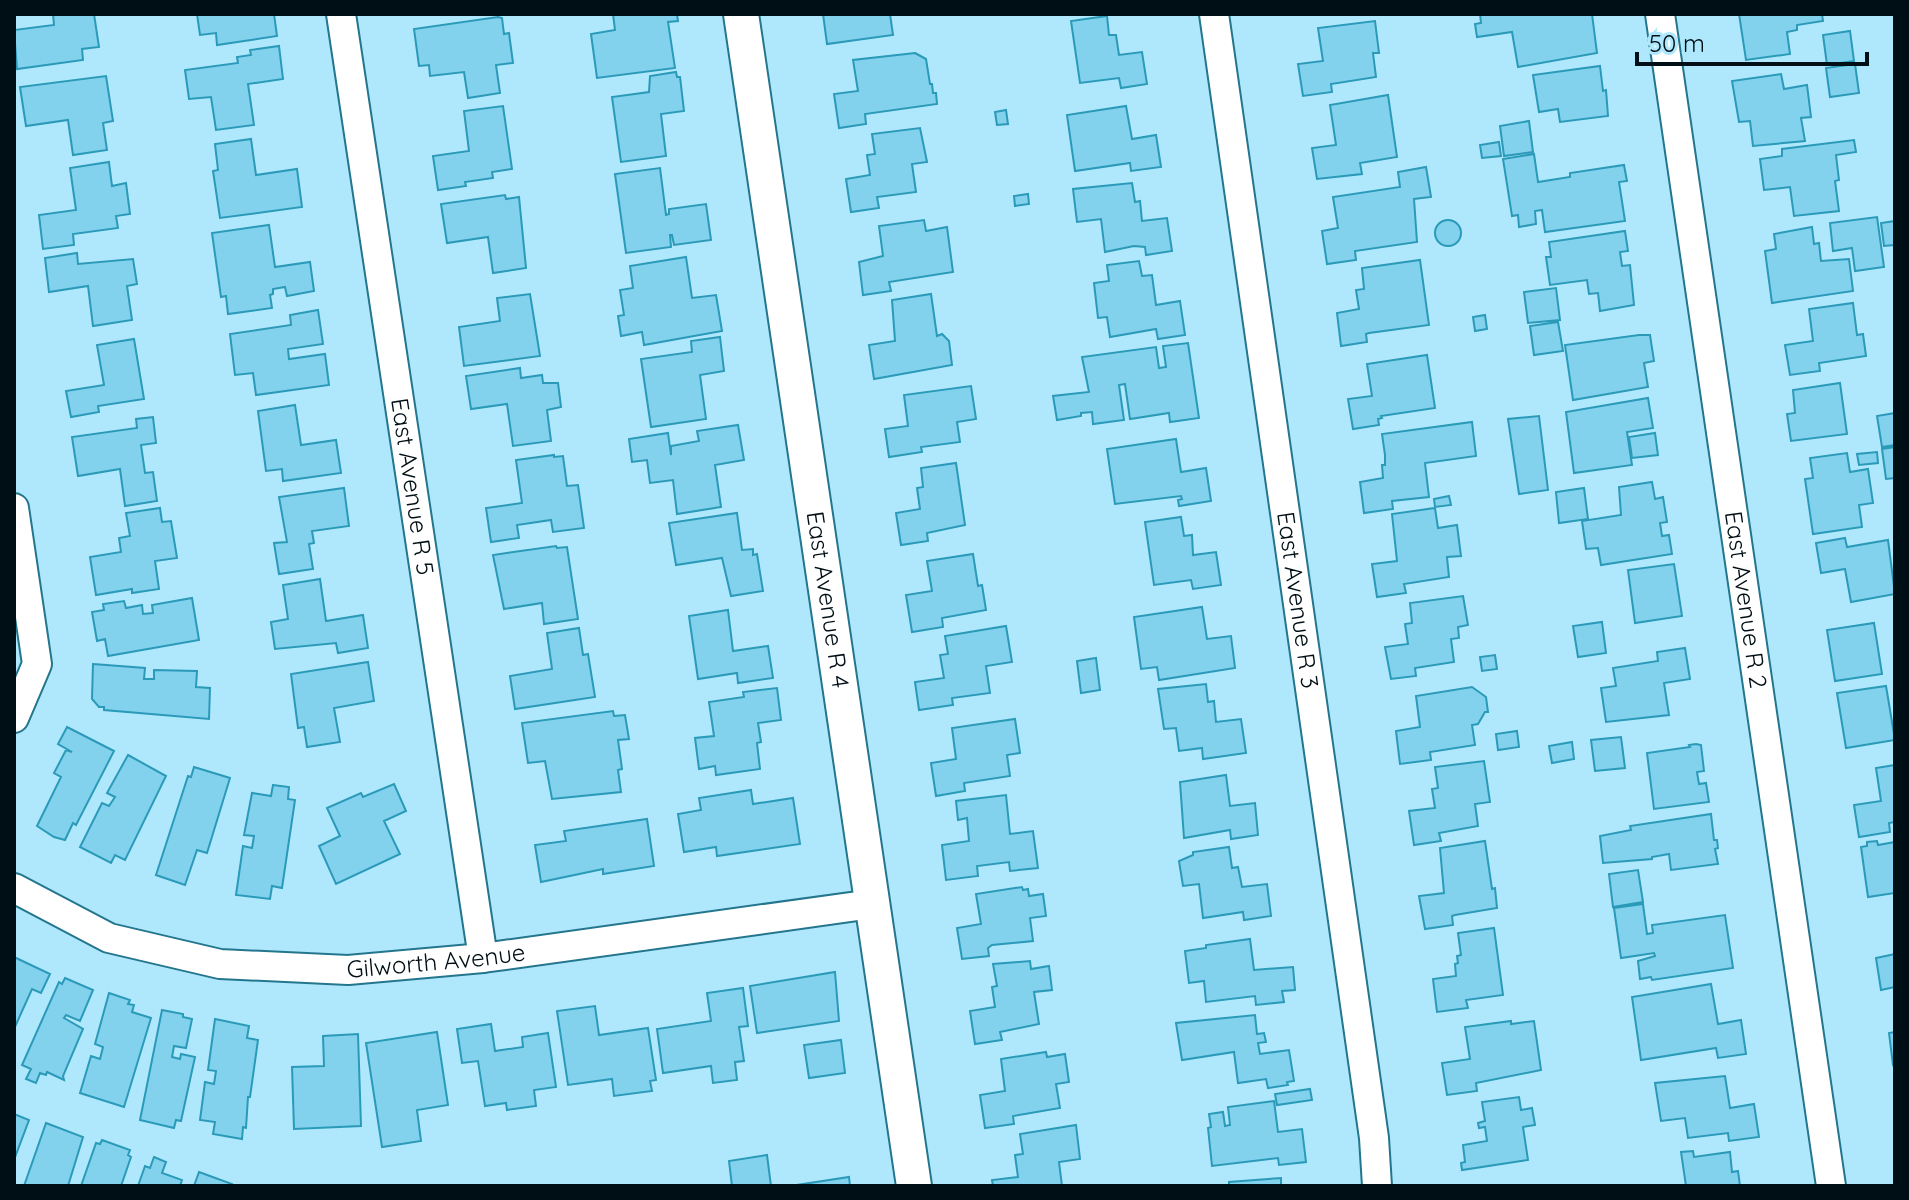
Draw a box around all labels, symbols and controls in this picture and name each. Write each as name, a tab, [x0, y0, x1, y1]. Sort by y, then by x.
scale bar	[1637, 16, 1867, 66]
text: 50 m	[1649, 28, 1705, 58]
street label: East Avenue R 5	[385, 396, 441, 577]
street label: East Avenue R 4	[801, 509, 856, 690]
street label: East Avenue R 2	[1719, 509, 1774, 690]
street label: East Avenue R 3	[1271, 510, 1326, 690]
street label: Gilworth Avenue	[345, 936, 527, 984]

